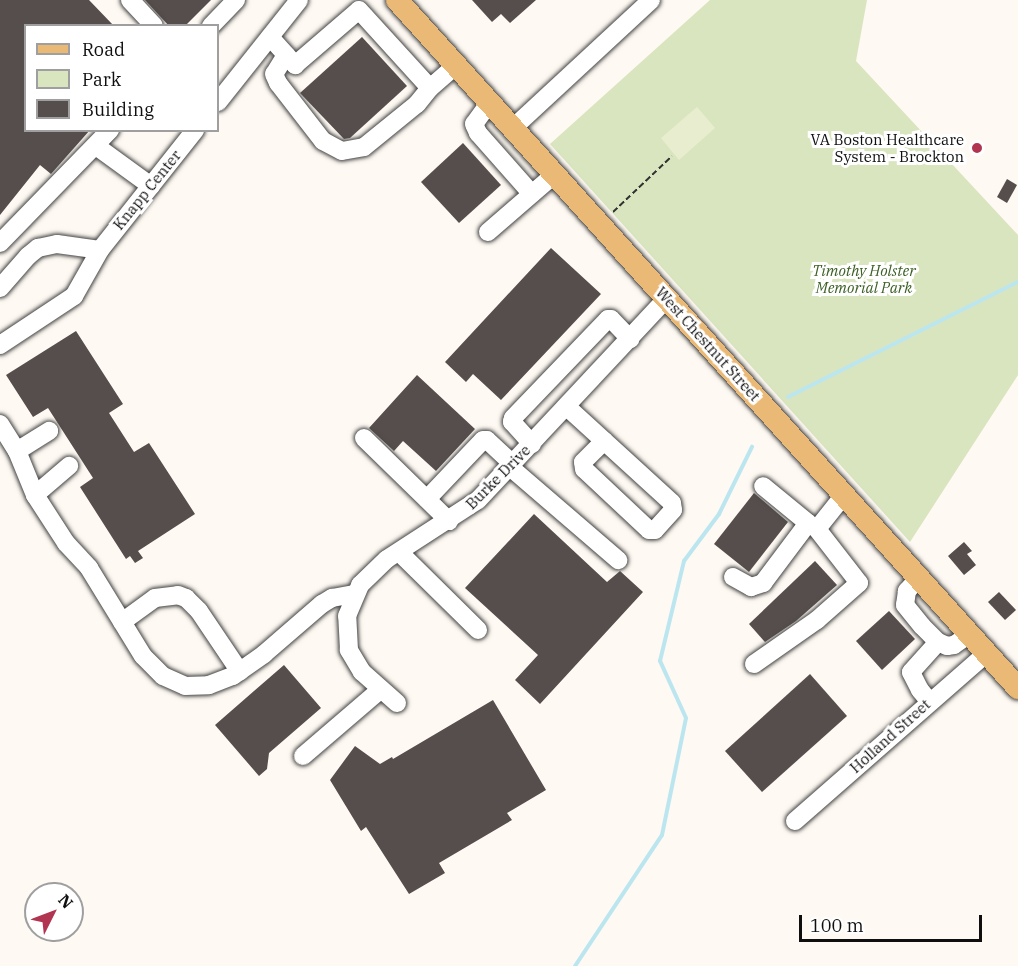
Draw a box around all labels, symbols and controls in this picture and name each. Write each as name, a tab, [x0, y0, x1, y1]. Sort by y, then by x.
legend	[24, 24, 219, 132]
text: Road	[82, 38, 125, 61]
text: Park	[82, 68, 121, 91]
text: Building	[82, 98, 154, 121]
place label: VA Boston Healthcare System - Brockton	[811, 130, 964, 165]
marker: VA Boston Healthcare System - Brockton	[968, 139, 986, 157]
street label: Knapp Center	[109, 147, 185, 233]
park label: Timothy Holster Memorial Park	[812, 261, 916, 296]
street label: West Chestnut Street	[652, 283, 764, 405]
street label: Burke Drive	[462, 441, 534, 513]
street label: Holland Street	[846, 695, 934, 777]
north arrow	[24, 882, 84, 942]
text: N	[54, 890, 78, 913]
scale bar	[802, 903, 985, 941]
text: 100 m	[810, 914, 864, 937]

